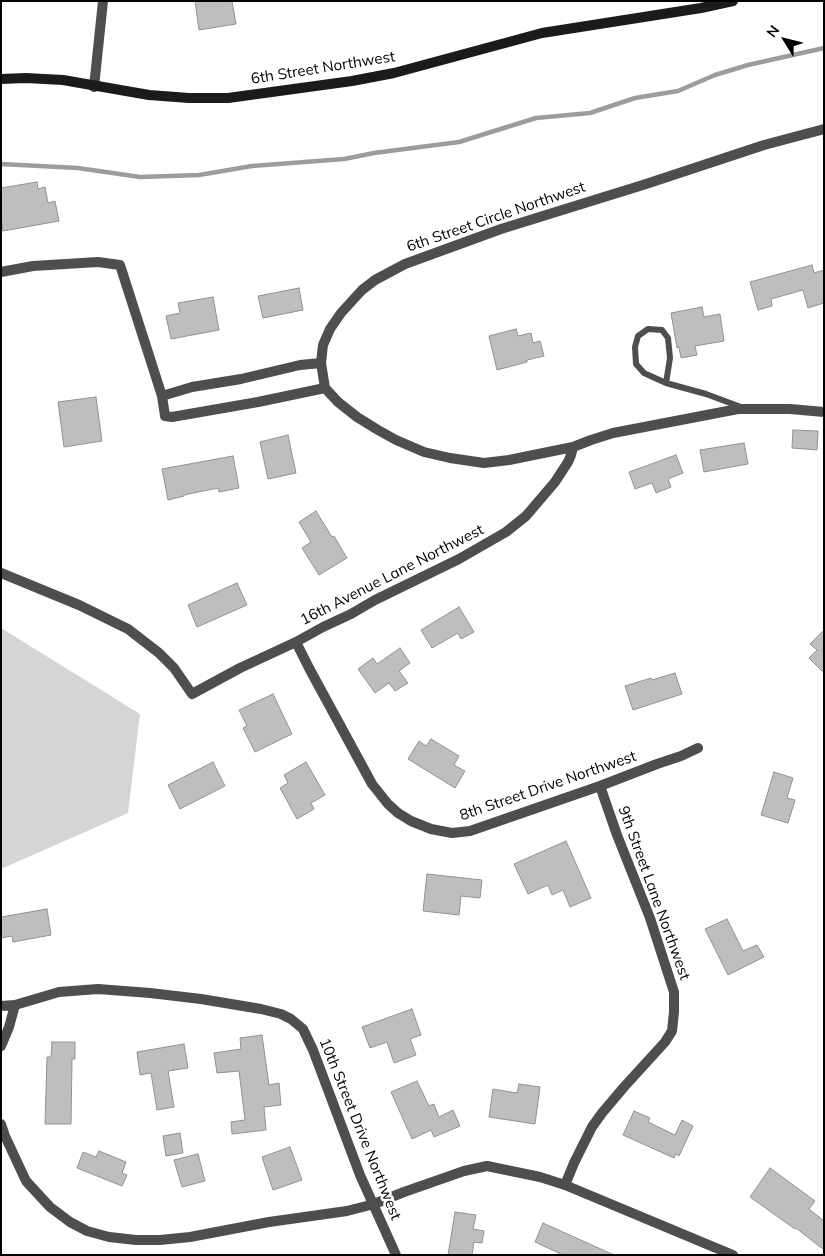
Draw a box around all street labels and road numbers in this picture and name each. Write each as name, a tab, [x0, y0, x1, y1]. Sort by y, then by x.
street label: 6th Street Northwest	[250, 48, 396, 88]
street label: 6th Street Circle Northwest	[404, 178, 588, 256]
street label: 16th Avenue Lane Northwest	[297, 521, 487, 629]
street label: 8th Street Drive Northwest	[457, 747, 639, 825]
street label: 9th Street Lane Northwest	[614, 804, 694, 982]
street label: 10th Street Drive Northwest	[315, 1035, 405, 1223]

